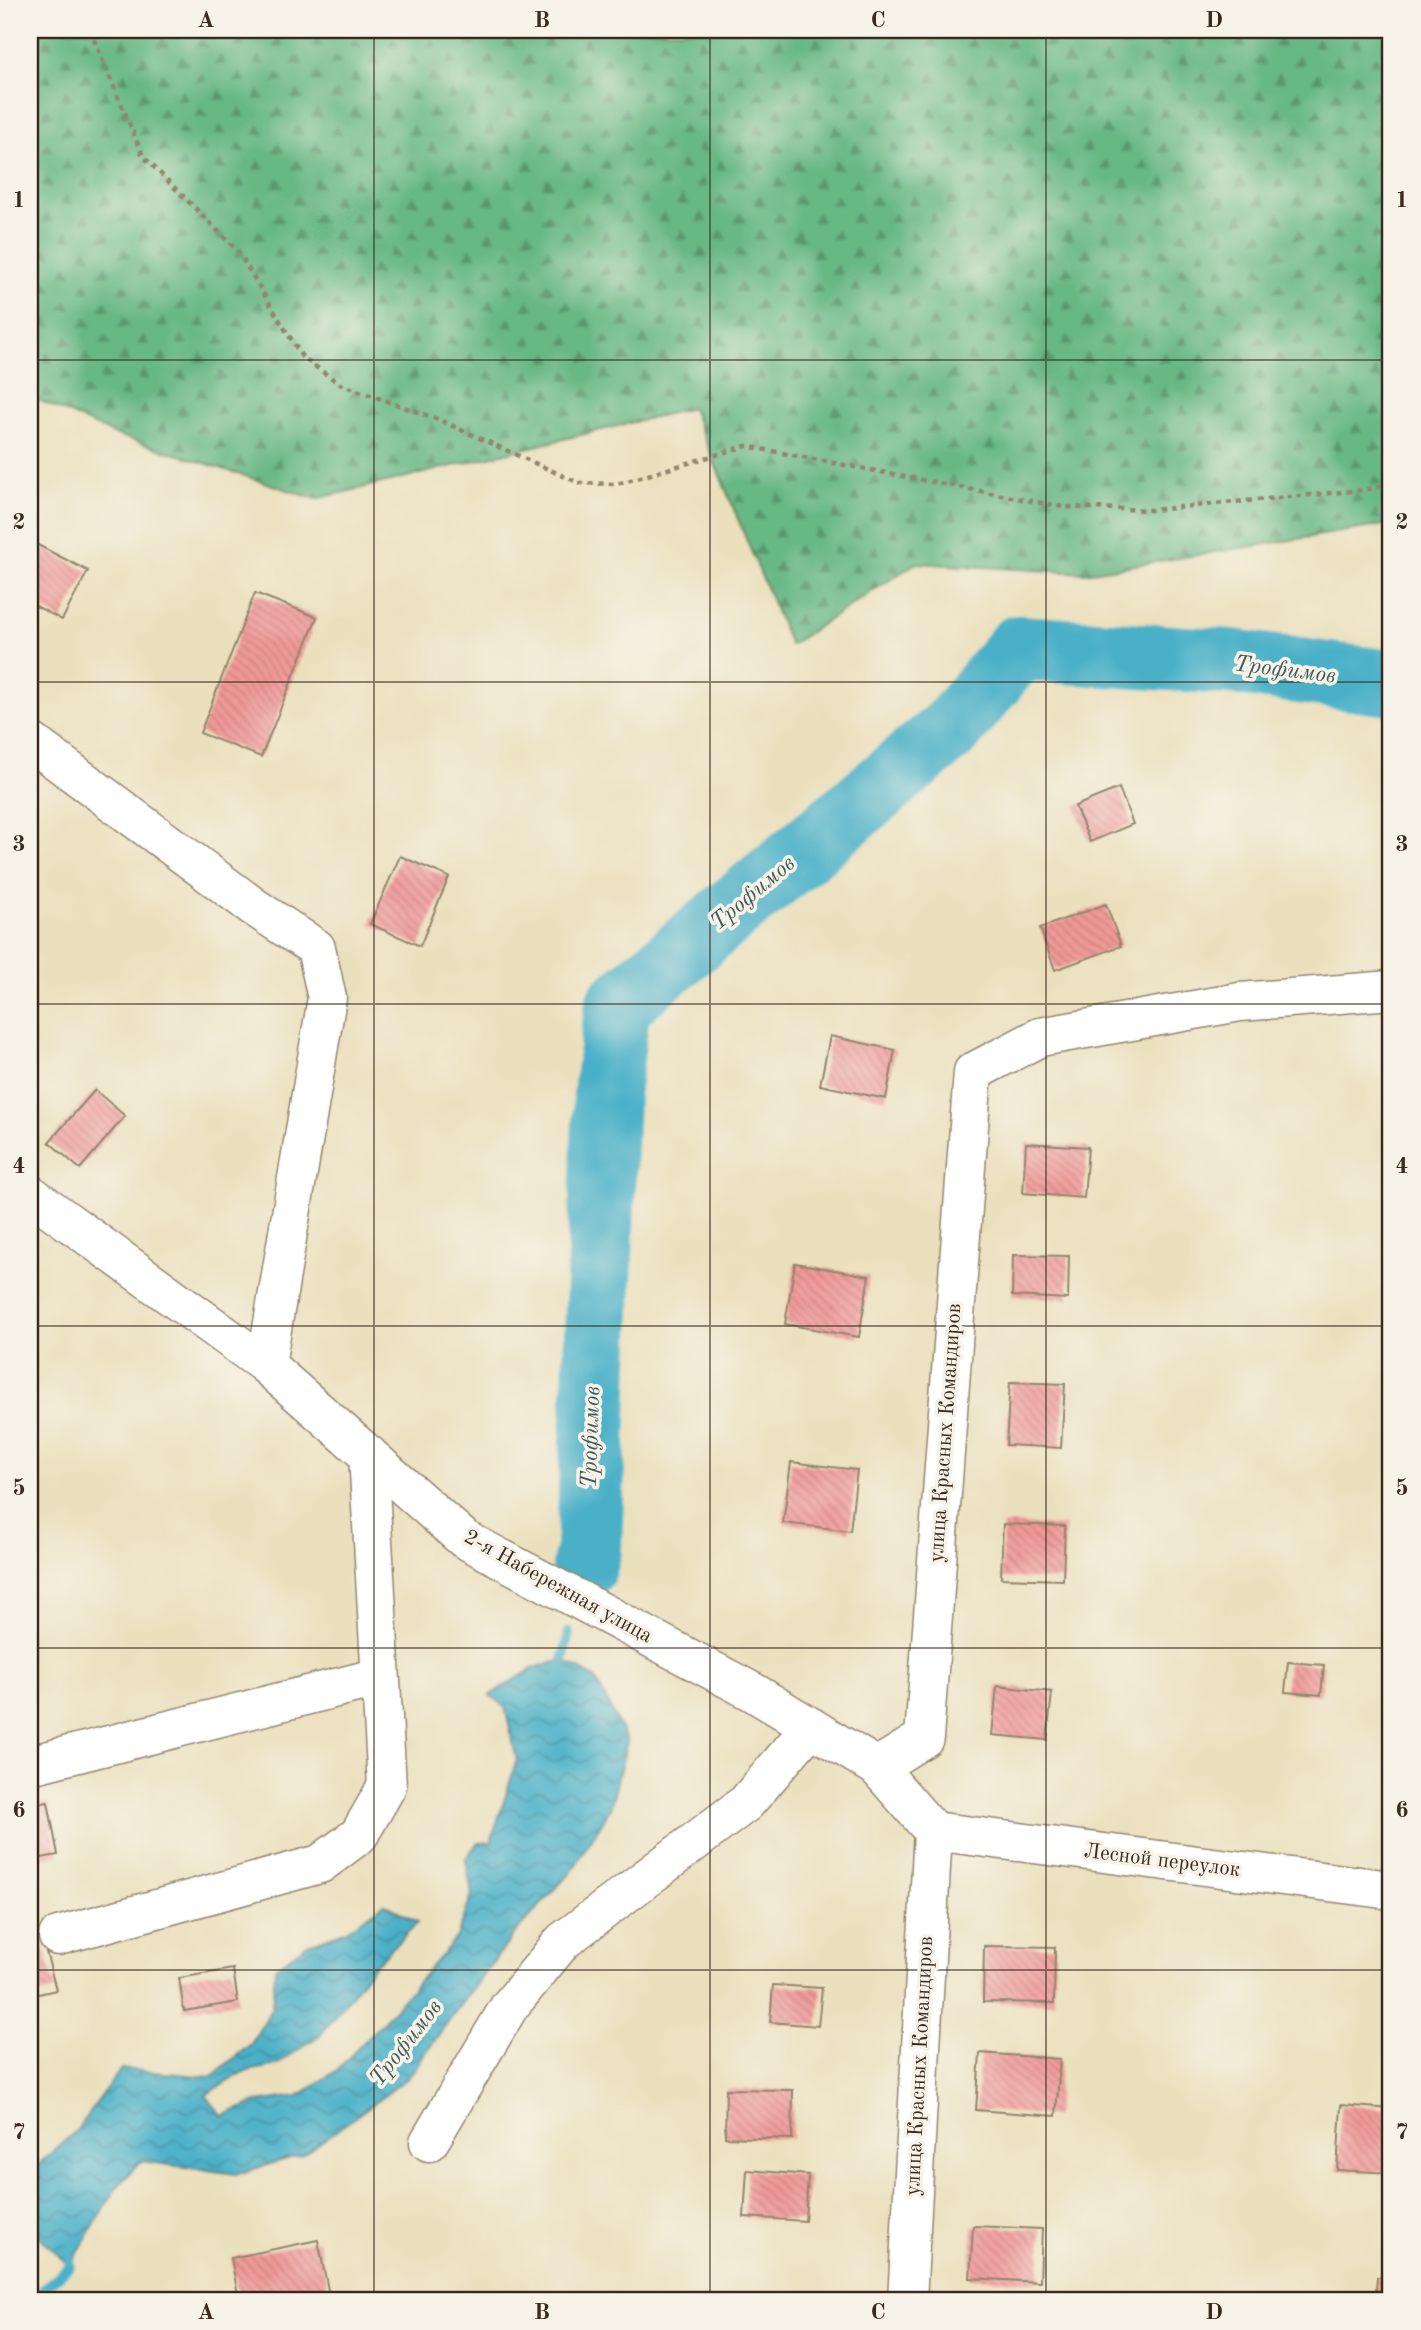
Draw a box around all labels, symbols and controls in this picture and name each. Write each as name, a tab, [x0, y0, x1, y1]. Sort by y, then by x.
text: A	[197, 9, 215, 32]
text: B	[534, 9, 550, 32]
text: C	[870, 9, 886, 32]
text: D	[1205, 9, 1223, 32]
text: 1	[12, 189, 26, 212]
text: 1	[1395, 189, 1409, 212]
text: 2	[12, 511, 26, 534]
text: 2	[1395, 511, 1409, 534]
water label: Трофимов	[1233, 652, 1337, 689]
text: 3	[12, 833, 26, 856]
text: 3	[1395, 833, 1409, 856]
water label: Трофимов	[706, 851, 800, 935]
text: 4	[12, 1155, 26, 1178]
text: 4	[1395, 1155, 1409, 1178]
street label: улица Красных Командиров	[926, 1303, 966, 1563]
water label: Трофимов	[578, 1385, 605, 1489]
text: 5	[12, 1477, 26, 1500]
text: 5	[1395, 1477, 1409, 1500]
street label: 2-я Набережная улица	[460, 1526, 656, 1648]
text: 6	[12, 1799, 26, 1822]
text: 6	[1395, 1799, 1409, 1822]
street label: Лесной переулок	[1083, 1841, 1242, 1881]
street label: улица Красных Командиров	[903, 1936, 937, 2196]
water label: Трофимов	[365, 1995, 447, 2091]
text: 7	[12, 2121, 26, 2144]
text: 7	[1395, 2121, 1409, 2144]
text: A	[197, 2301, 215, 2324]
text: B	[534, 2301, 550, 2324]
text: C	[870, 2301, 886, 2324]
text: D	[1205, 2301, 1223, 2324]

